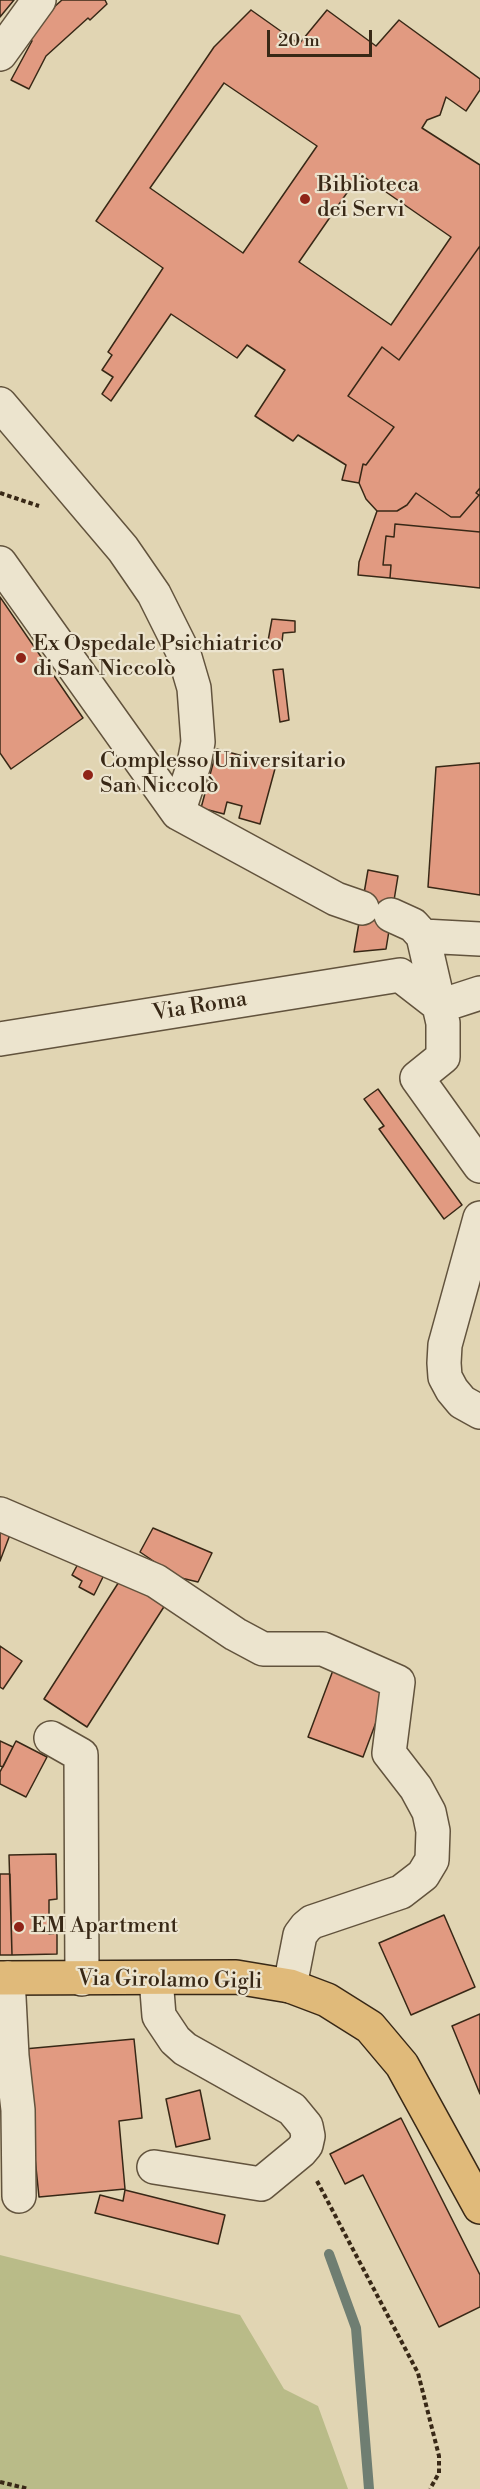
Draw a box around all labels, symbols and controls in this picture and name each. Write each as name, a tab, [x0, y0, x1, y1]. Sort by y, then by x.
scale bar	[270, 18, 375, 56]
text: 20 m	[278, 29, 320, 52]
place label: Biblioteca dei Servi	[317, 173, 419, 224]
marker: Biblioteca dei Servi	[298, 192, 312, 206]
place label: Ex Ospedale Psichiatrico di San Niccolò	[33, 632, 282, 684]
marker: Ex Ospedale Psichiatrico di San Niccolò	[14, 651, 28, 665]
place label: Complesso Universitario San Niccolò	[100, 749, 346, 800]
marker: Complesso Universitario San Niccolò	[81, 768, 95, 782]
street label: Via Roma	[151, 987, 249, 1027]
place label: EM Apartment	[31, 1914, 178, 1940]
marker: EM Apartment	[12, 1920, 26, 1934]
street label: Via Girolamo Gigli	[77, 1966, 263, 1996]

